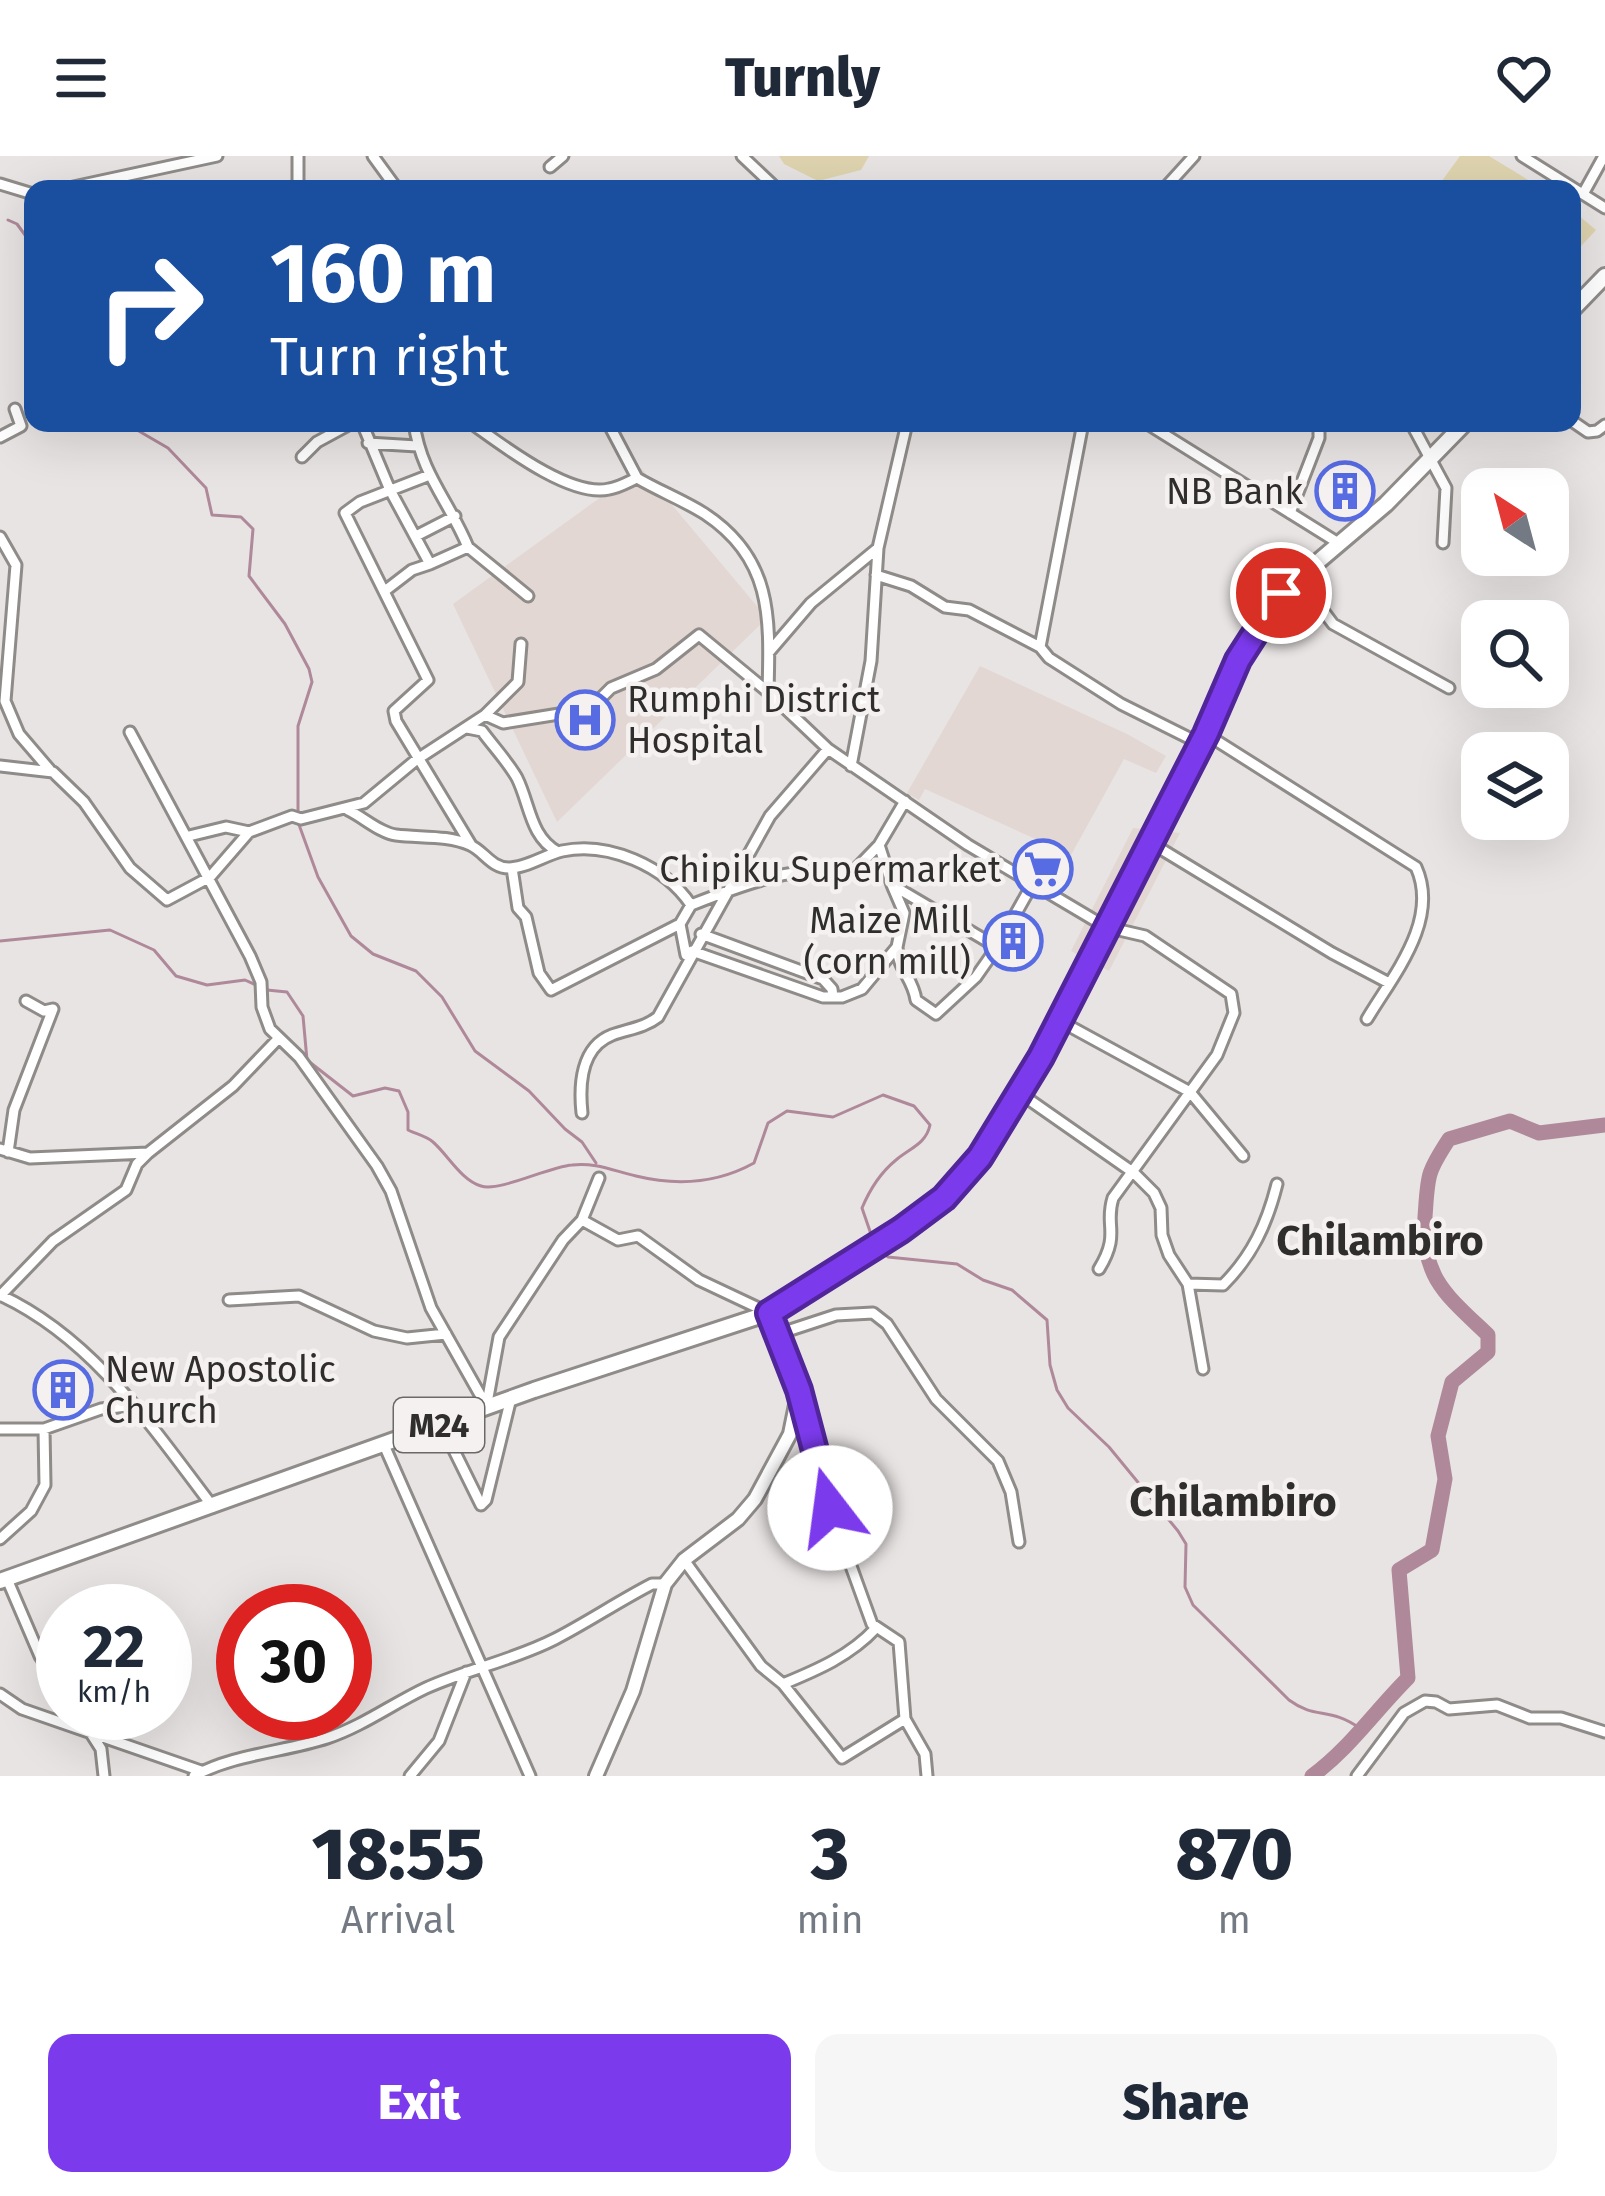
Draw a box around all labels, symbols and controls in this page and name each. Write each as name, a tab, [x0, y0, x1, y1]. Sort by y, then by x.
icon: menu	[48, 45, 114, 111]
icon: heart	[1491, 45, 1557, 111]
text: Turnly	[725, 46, 880, 110]
text: 160 m	[270, 223, 496, 324]
icon: right	[72, 228, 228, 384]
text: Turn right	[270, 325, 509, 389]
building icon: NB Bank	[1314, 460, 1376, 522]
north arrow	[1461, 468, 1569, 576]
map controls	[1461, 468, 1569, 840]
place label: NB Bank	[1166, 470, 1304, 514]
pin	[1230, 542, 1332, 644]
icon: arrive	[1248, 560, 1314, 626]
button: search	[1461, 600, 1569, 708]
place label: Rumphi District Hospital	[627, 678, 880, 763]
hospital icon: Rumphi District Hospital	[554, 689, 616, 751]
button: layers	[1461, 732, 1569, 840]
supermarket icon: Chipiku Supermarket	[1012, 838, 1074, 900]
place label: Chipiku Supermarket	[659, 848, 1001, 892]
place label: Maize Mill (corn mill)	[804, 899, 971, 984]
building icon: Maize Mill (corn mill)	[982, 910, 1044, 972]
district label: Chilambiro	[1276, 1216, 1484, 1266]
place label: New Apostolic Church	[105, 1348, 336, 1433]
building icon: New Apostolic Church	[32, 1359, 94, 1421]
road number: M24	[394, 1398, 484, 1452]
position arrow	[767, 1445, 893, 1571]
district label: Chilambiro	[1129, 1477, 1337, 1527]
speed limit sign: 30	[216, 1584, 372, 1740]
text: 22	[83, 1611, 145, 1683]
text: km/h	[77, 1674, 151, 1710]
text: 18:55	[312, 1812, 485, 1898]
text: 3	[811, 1812, 849, 1898]
text: 870	[1176, 1812, 1293, 1898]
text: Arrival	[341, 1897, 455, 1943]
text: min	[796, 1897, 864, 1943]
text: m	[1218, 1897, 1251, 1943]
button: Exit	[48, 2034, 791, 2172]
button: Share	[815, 2034, 1557, 2172]

